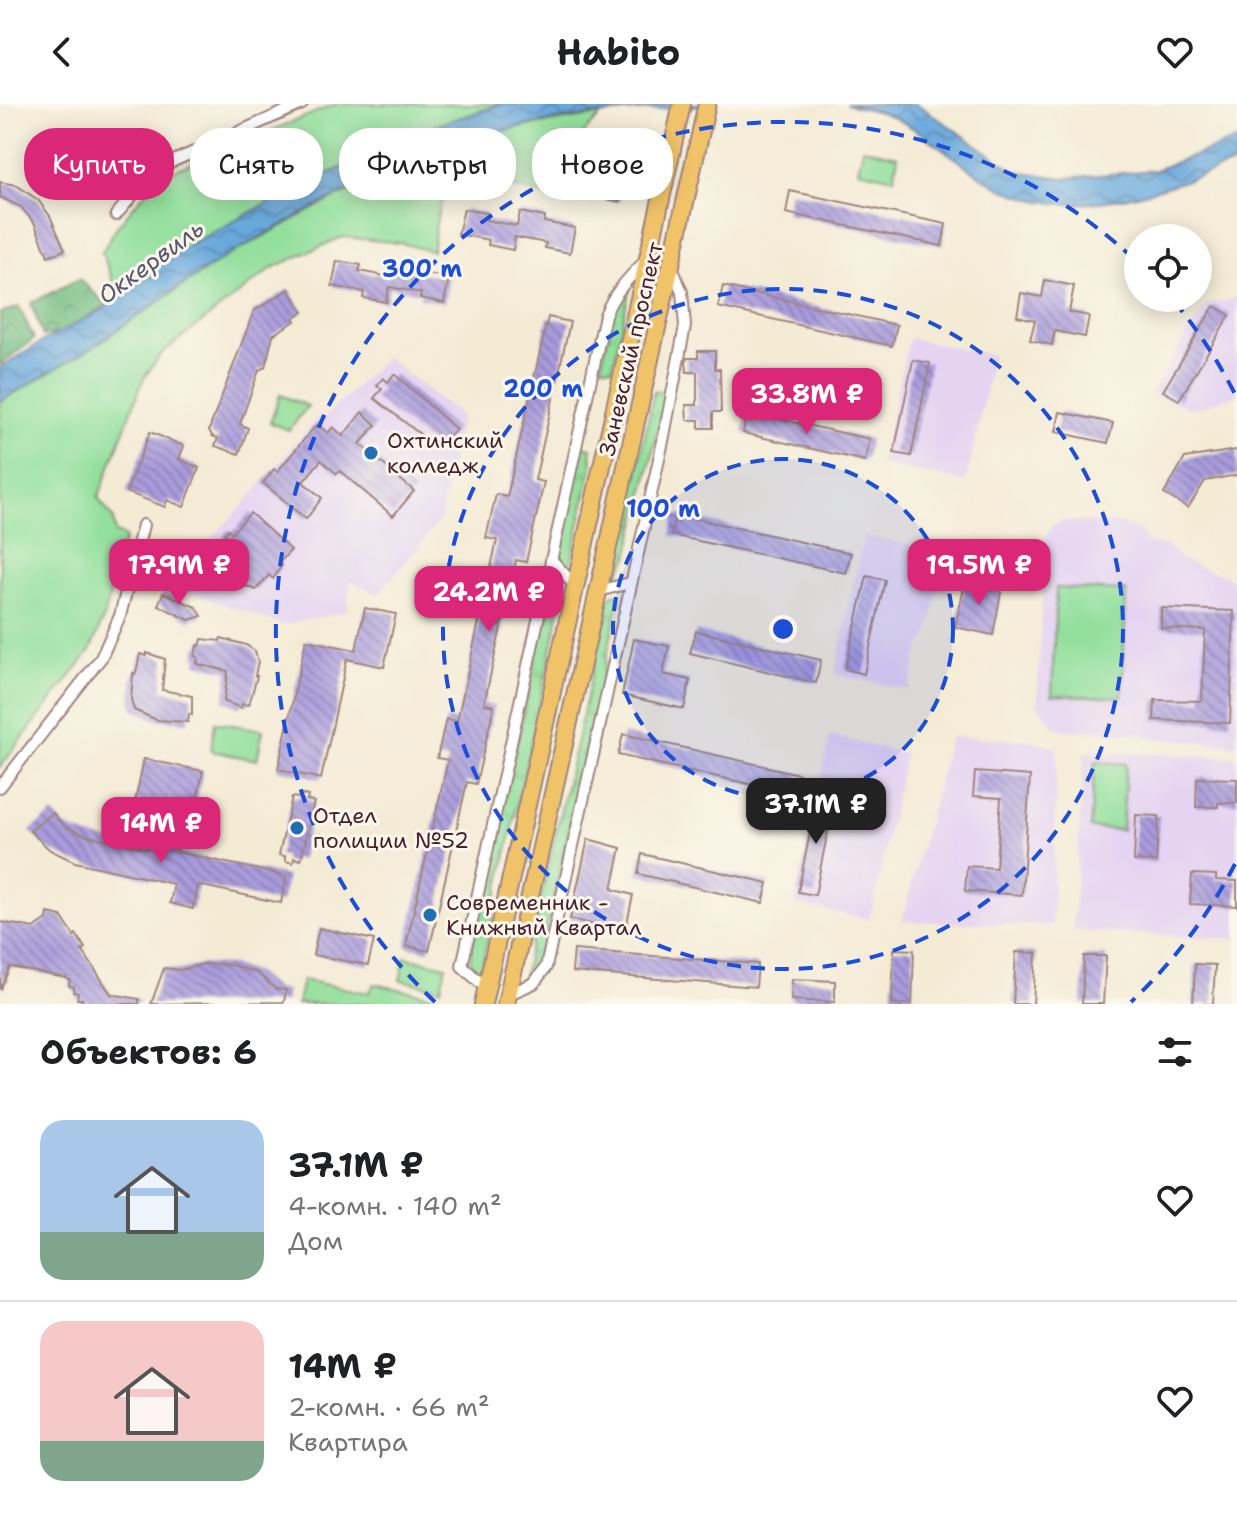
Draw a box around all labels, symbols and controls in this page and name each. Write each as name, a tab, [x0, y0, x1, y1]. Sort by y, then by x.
text: Habito	[556, 28, 681, 77]
icon: back	[40, 30, 84, 74]
icon: heart	[1153, 30, 1197, 74]
chip: Купить	[24, 128, 174, 200]
chip: Снять	[190, 128, 323, 200]
chip: Фильтры	[339, 128, 516, 200]
chip: Новое	[532, 128, 673, 200]
water label: Оккервиль	[91, 213, 211, 311]
map controls	[1124, 224, 1212, 312]
button: locate	[1124, 224, 1212, 312]
street label: Заневский проспект	[592, 238, 670, 459]
text: 300 m	[382, 253, 462, 285]
pin: 33.8M ₽	[733, 368, 881, 436]
text: 200 m	[503, 373, 583, 405]
text: 33.8M ₽	[750, 376, 864, 411]
place label: Охтинский колледж	[387, 426, 503, 480]
marker: Охтинский колледж	[362, 444, 380, 462]
text: 100 m	[626, 493, 700, 525]
pin: 17.9M ₽	[105, 539, 253, 607]
pin: 19.5M ₽	[905, 539, 1053, 607]
text: 17.9M ₽	[127, 547, 231, 582]
text: 19.5M ₽	[926, 547, 1032, 582]
pin: 24.2M ₽	[415, 566, 563, 634]
text: 24.2M ₽	[432, 574, 546, 609]
centre of rings	[769, 615, 797, 643]
pin: 37.1M ₽	[742, 778, 890, 846]
text: 37.1M ₽	[764, 786, 868, 821]
pin: 14M ₽	[105, 797, 217, 865]
place label: Отдел полиции №52	[313, 801, 469, 855]
text: 14M ₽	[119, 805, 203, 840]
marker: Отдел полиции №52	[288, 819, 306, 837]
place label: Современник - Книжный Квартал	[446, 888, 641, 942]
marker: Современник - Книжный Квартал	[421, 906, 439, 924]
text: Объектов: 6	[40, 1029, 257, 1075]
icon: filters	[1153, 1030, 1197, 1074]
text: 37.1M ₽	[288, 1142, 424, 1188]
icon: home	[104, 1152, 200, 1248]
icon: heart	[1153, 1178, 1197, 1222]
text: 4-комн. · 140 m²	[288, 1188, 502, 1223]
text: Дом	[288, 1223, 343, 1258]
text: 14M ₽	[288, 1343, 397, 1389]
icon: home	[104, 1353, 200, 1449]
icon: heart	[1153, 1379, 1197, 1423]
text: 2-комн. · 66 m²	[288, 1389, 490, 1424]
text: Квартира	[288, 1424, 408, 1459]

